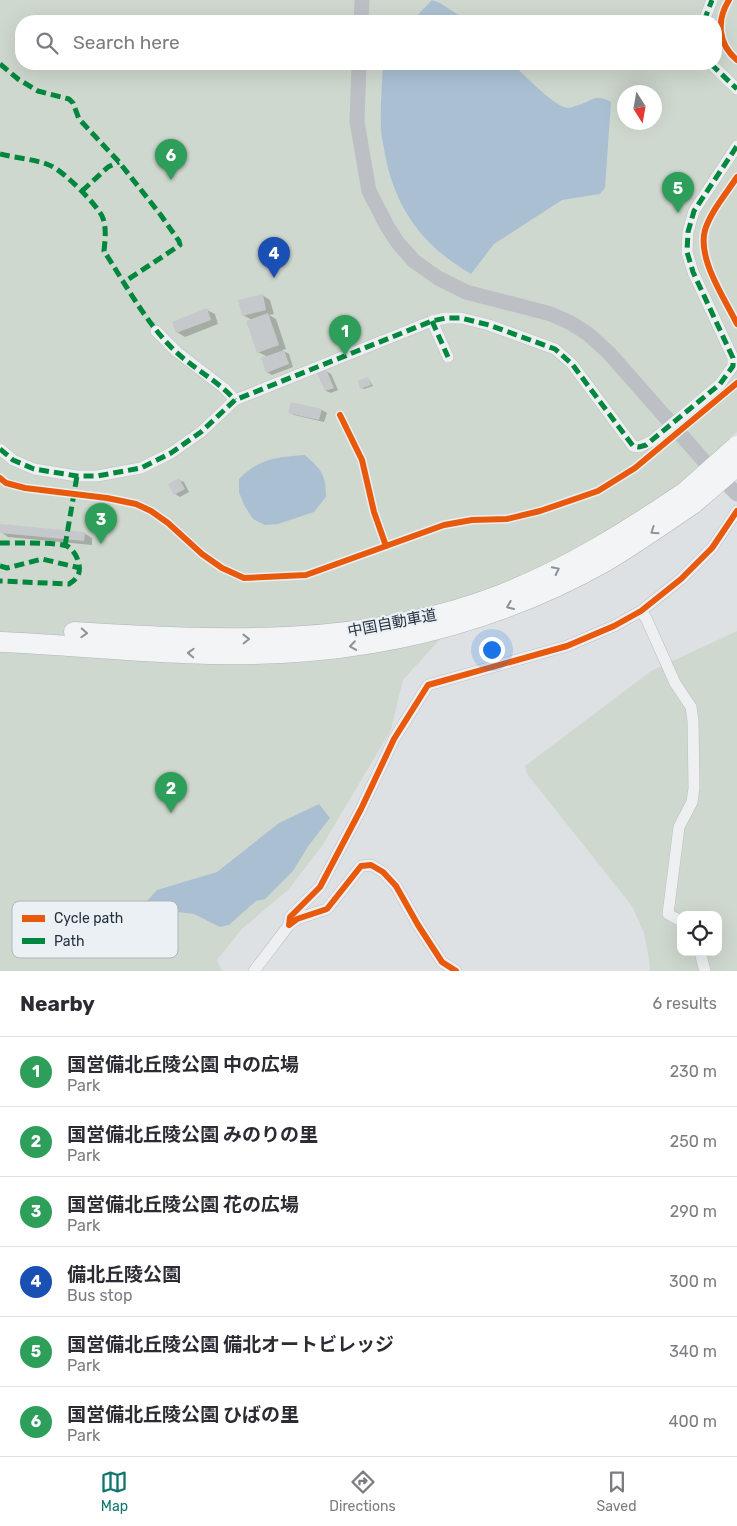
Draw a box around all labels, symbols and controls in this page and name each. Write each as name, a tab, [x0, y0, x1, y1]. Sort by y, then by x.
search box	[15, 15, 722, 70]
icon: search	[33, 29, 61, 57]
text: Search here	[73, 31, 180, 54]
north arrow	[617, 85, 662, 130]
pin: 6	[155, 139, 187, 180]
pin: 5	[662, 172, 694, 213]
pin: 4	[258, 237, 290, 278]
pin: 1	[329, 315, 361, 356]
pin: 3	[85, 503, 117, 544]
one-way arrow	[650, 525, 660, 534]
one-way arrow	[550, 566, 559, 576]
one-way arrow	[506, 600, 515, 611]
street label: 中国自動車道	[346, 606, 438, 640]
one-way arrow	[80, 627, 88, 638]
one-way arrow	[242, 634, 250, 644]
your location	[479, 637, 505, 663]
one-way arrow	[349, 640, 357, 651]
one-way arrow	[187, 648, 194, 658]
pin: 2	[155, 772, 187, 813]
legend	[12, 901, 178, 958]
text: Cycle path	[54, 910, 123, 927]
map controls	[677, 911, 722, 956]
button: locate	[677, 911, 722, 956]
text: Path	[54, 933, 85, 950]
text: Nearby	[20, 991, 95, 1016]
text: 6 results	[652, 994, 717, 1013]
text: 国営備北丘陵公園 中の広場	[67, 1053, 299, 1076]
text: 1	[32, 1062, 40, 1081]
text: 230 m	[670, 1062, 717, 1081]
text: Park	[67, 1076, 100, 1095]
text: 国営備北丘陵公園 みのりの里	[67, 1123, 318, 1146]
text: 2	[31, 1132, 41, 1151]
text: 250 m	[670, 1132, 717, 1151]
text: Park	[67, 1146, 100, 1165]
text: 国営備北丘陵公園 花の広場	[67, 1193, 299, 1216]
text: 3	[31, 1202, 41, 1221]
text: 290 m	[670, 1202, 717, 1221]
text: Park	[67, 1216, 100, 1235]
text: 備北丘陵公園	[67, 1263, 181, 1286]
text: 4	[31, 1272, 41, 1291]
text: 300 m	[669, 1272, 717, 1291]
text: Bus stop	[67, 1286, 133, 1305]
text: 国営備北丘陵公園 備北オートビレッジ	[67, 1333, 394, 1356]
text: 5	[31, 1342, 41, 1361]
text: 340 m	[669, 1342, 717, 1361]
text: Park	[67, 1356, 100, 1375]
text: 国営備北丘陵公園 ひばの里	[67, 1403, 299, 1426]
text: 6	[31, 1412, 41, 1431]
text: 400 m	[669, 1412, 717, 1431]
text: Park	[67, 1426, 100, 1445]
tab: Map	[100, 1468, 128, 1515]
tab: Directions	[329, 1468, 396, 1515]
tab: Saved	[597, 1468, 637, 1515]

